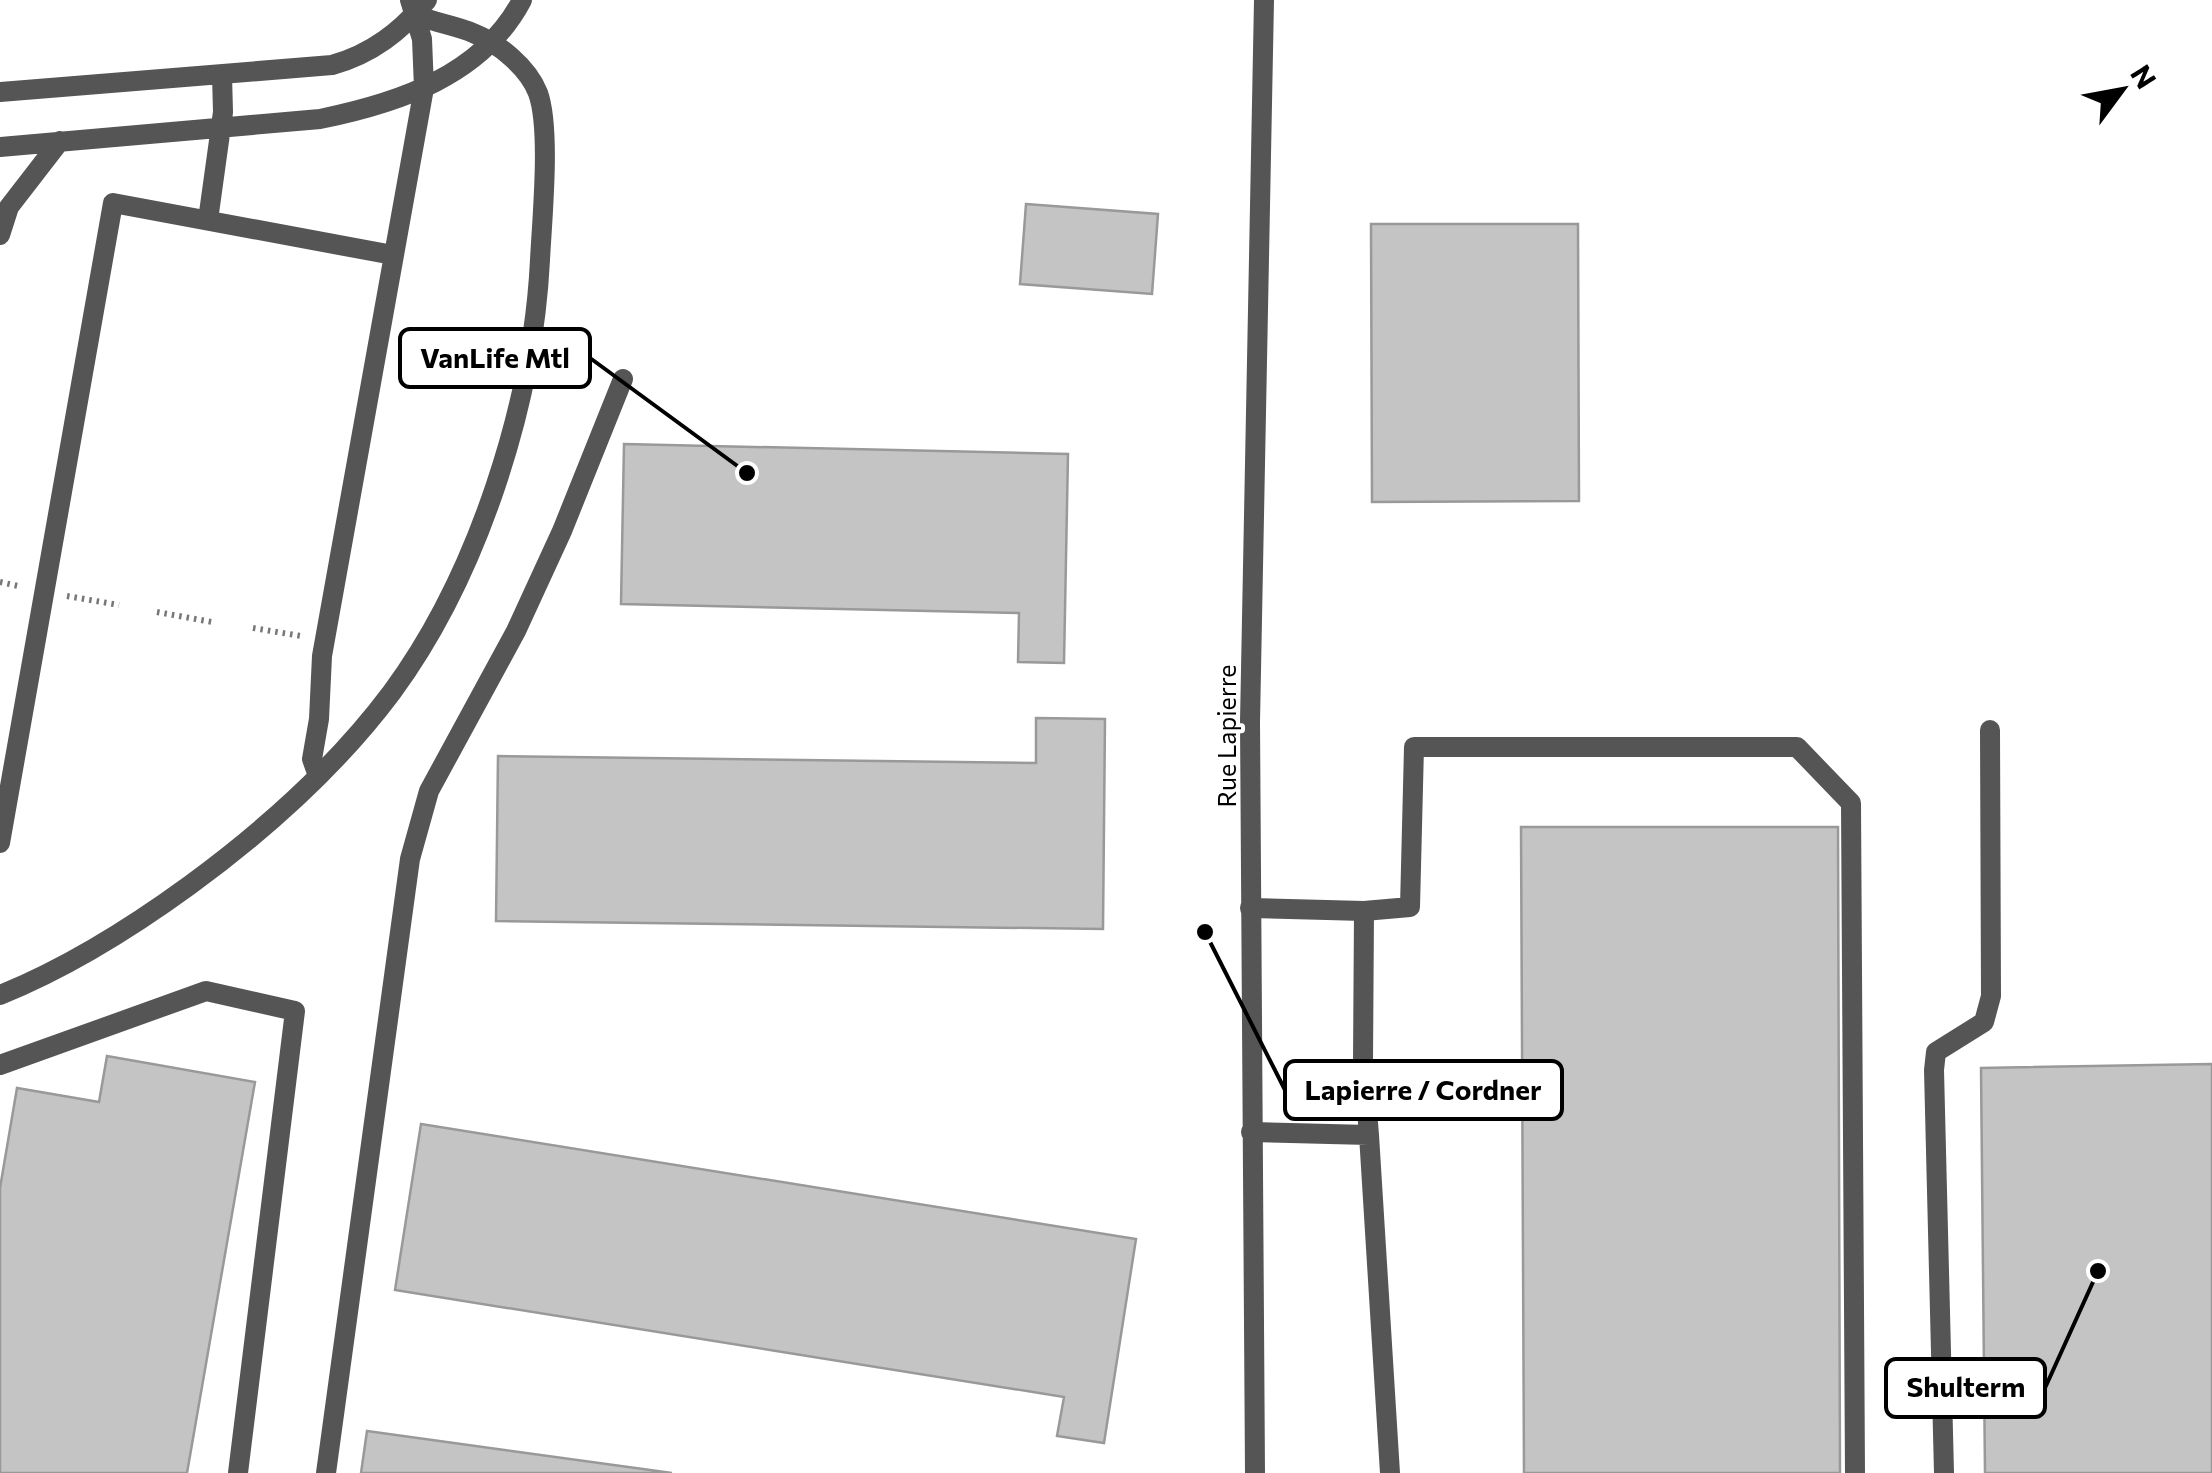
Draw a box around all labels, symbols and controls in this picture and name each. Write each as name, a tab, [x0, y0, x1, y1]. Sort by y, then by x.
north arrow	[2072, 40, 2172, 140]
text: N	[2124, 58, 2164, 94]
callout: VanLife Mtl	[400, 329, 590, 387]
text: VanLife Mtl	[420, 340, 570, 374]
street label: Rue Lapierre	[1211, 664, 1241, 808]
callout: Lapierre / Cordner	[1285, 1061, 1562, 1119]
text: Lapierre / Cordner	[1305, 1072, 1542, 1106]
callout: Shulterm	[1886, 1359, 2045, 1417]
text: Shulterm	[1906, 1369, 2026, 1403]

